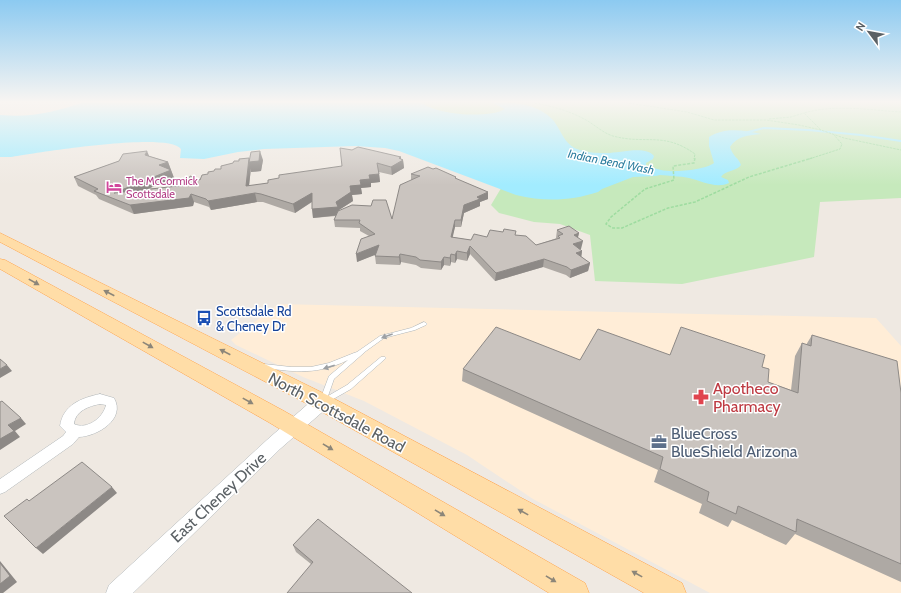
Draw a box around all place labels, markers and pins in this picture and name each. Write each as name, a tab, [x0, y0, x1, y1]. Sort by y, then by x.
place label: The McCormick Scottsdale	[126, 174, 198, 201]
hotel icon: The McCormick Scottsdale	[105, 178, 123, 196]
place label: Scottsdale Rd & Cheney Dr	[216, 303, 291, 334]
bus stop icon: Scottsdale Rd & Cheney Dr	[195, 309, 213, 327]
place label: Apotheco Pharmacy	[713, 379, 781, 416]
pharmacy icon: Apotheco Pharmacy	[692, 388, 710, 406]
place label: BlueCross BlueShield Arizona	[671, 424, 798, 461]
office icon: BlueCross BlueShield Arizona	[650, 433, 668, 451]

